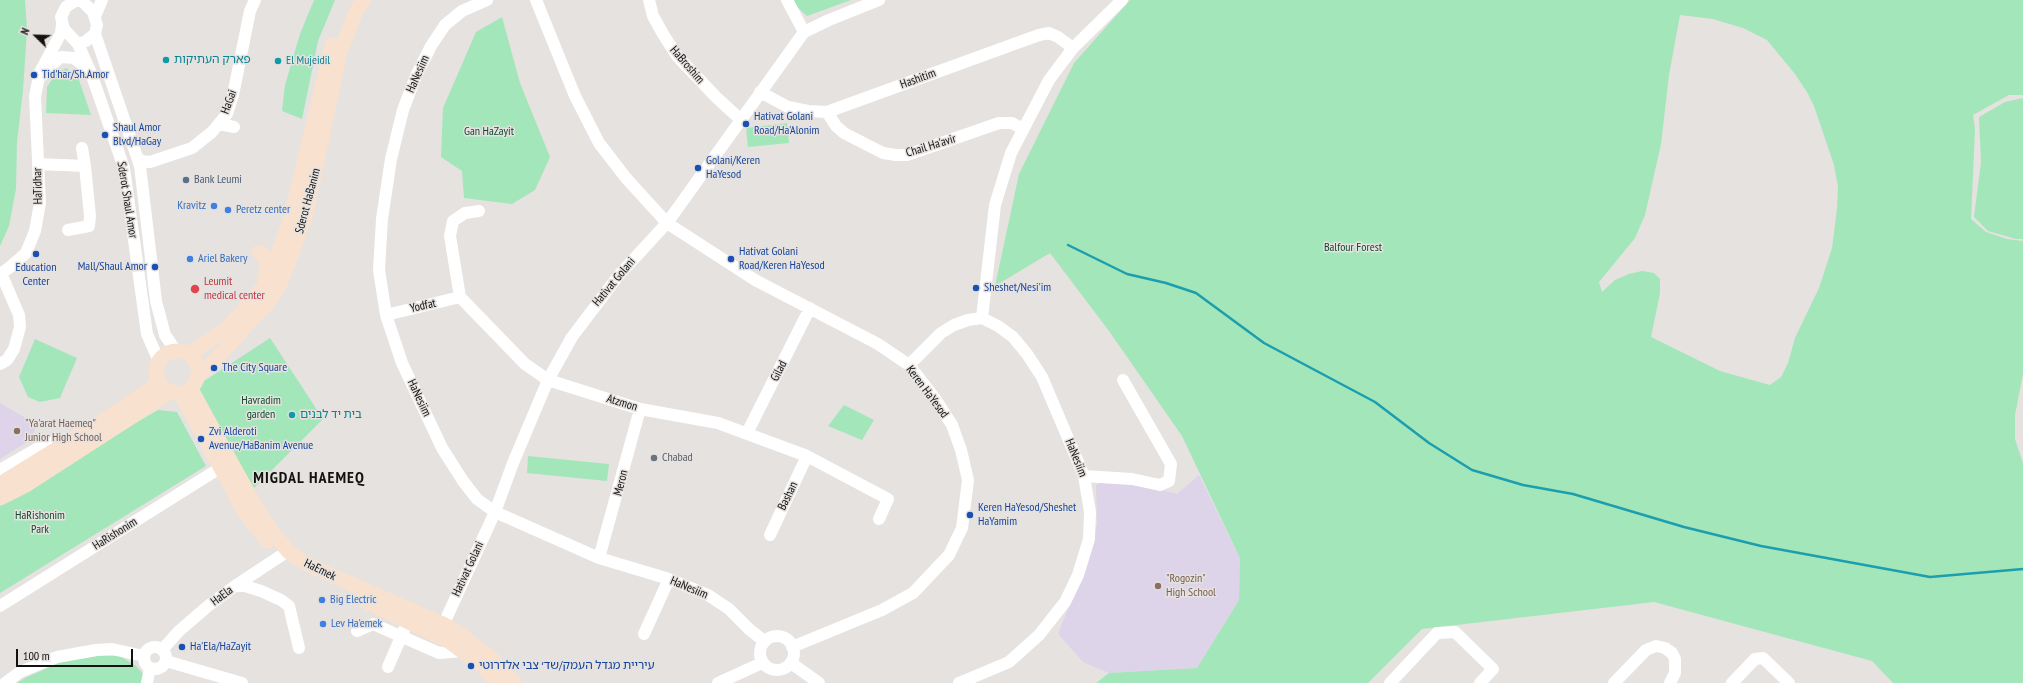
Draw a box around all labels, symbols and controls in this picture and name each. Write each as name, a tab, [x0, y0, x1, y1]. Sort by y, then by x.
north arrow	[16, 16, 56, 56]
text: N	[17, 26, 33, 37]
street label: HaBroshim	[667, 43, 707, 87]
place label: פארק העתיקות	[174, 53, 251, 67]
street label: HaNesiim	[403, 53, 433, 95]
place label: El Mujeidil	[286, 54, 330, 68]
marker: פארק העתיקות	[161, 55, 171, 65]
marker: El Mujeidil	[273, 56, 283, 66]
street label: Hashitim	[898, 66, 938, 92]
place label: Tid'har/Sh.Amor	[42, 68, 109, 82]
marker: Tid'har/Sh.Amor	[29, 70, 39, 80]
street label: HaGai	[218, 88, 240, 116]
place label: Hativat Golani Road/Ha'Alonim	[754, 110, 819, 138]
marker: Hativat Golani Road/Ha'Alonim	[741, 119, 751, 129]
place label: Shaul Amor Blvd/HaGay	[113, 121, 161, 149]
park label: Gan HaZayit	[464, 125, 514, 139]
marker: Shaul Amor Blvd/HaGay	[100, 130, 110, 140]
street label: Chail Ha'avir	[904, 132, 958, 160]
place label: Golani/Keren HaYesod	[706, 154, 760, 182]
street label: Sderot Shaul Amor	[114, 161, 140, 239]
marker: Golani/Keren HaYesod	[693, 163, 703, 173]
street label: Sderot HaBanim	[292, 167, 324, 235]
street label: HaTidhar	[30, 168, 46, 204]
place label: Bank Leumi	[194, 173, 242, 187]
marker: Bank Leumi	[181, 175, 191, 185]
place label: Kravitz	[177, 199, 206, 213]
marker: Kravitz	[209, 201, 219, 211]
place label: Peretz center	[236, 203, 290, 217]
marker: Peretz center	[223, 205, 233, 215]
park label: Balfour Forest	[1324, 241, 1382, 255]
place label: Hativat Golani Road/Keren HaYesod	[739, 245, 825, 273]
marker: Education Center	[31, 249, 41, 259]
place label: Ariel Bakery	[198, 252, 248, 266]
marker: Ariel Bakery	[185, 254, 195, 264]
marker: Hativat Golani Road/Keren HaYesod	[726, 254, 736, 264]
street label: Hativat Golani	[590, 255, 638, 309]
place label: Mall/Shaul Amor	[78, 260, 147, 274]
place label: Education Center	[16, 261, 56, 289]
marker: Mall/Shaul Amor	[150, 262, 160, 272]
place label: Leumit medical center	[204, 275, 265, 303]
place label: Sheshet/Nesi'im	[984, 281, 1051, 295]
marker: Leumit medical center	[189, 283, 201, 295]
marker: Sheshet/Nesi'im	[971, 283, 981, 293]
street label: Yodfat	[409, 296, 437, 316]
street label: Gilad	[768, 358, 790, 384]
place label: The City Square	[222, 361, 287, 375]
marker: The City Square	[209, 363, 219, 373]
street label: Keren HaYesod	[903, 363, 951, 421]
street label: HaNesiim	[404, 377, 434, 419]
street label: Atzmon	[605, 392, 639, 414]
park label: Havradim garden	[241, 394, 281, 422]
place label: בית יד לבנים	[300, 408, 362, 422]
marker: בית יד לבנים	[287, 410, 297, 420]
place label: "Ya'arat Haemeq" Junior High School	[25, 417, 102, 445]
place label: Zvi Alderoti Avenue/HaBanim Avenue	[209, 425, 313, 453]
marker: "Ya'arat Haemeq" Junior High School	[12, 426, 22, 436]
marker: Zvi Alderoti Avenue/HaBanim Avenue	[196, 434, 206, 444]
street label: HaNesiim	[1062, 437, 1090, 479]
place label: Chabad	[662, 451, 693, 465]
marker: Chabad	[649, 453, 659, 463]
district label: MIGDAL HAEMEQ	[253, 468, 365, 488]
street label: Meron	[611, 468, 631, 498]
street label: Bashan	[775, 479, 801, 513]
place label: Keren HaYesod/Sheshet HaYamim	[978, 501, 1076, 529]
park label: HaRishonim Park	[15, 509, 65, 537]
marker: Keren HaYesod/Sheshet HaYamim	[965, 510, 975, 520]
street label: HaRishonim	[90, 515, 140, 553]
street label: Hativat Golani	[449, 539, 487, 599]
street label: HaEmek	[302, 556, 338, 584]
place label: "Rogozin" High School	[1166, 572, 1216, 600]
street label: HaNesiim	[668, 574, 710, 602]
marker: "Rogozin" High School	[1153, 581, 1163, 591]
street label: HaEla	[208, 583, 236, 609]
place label: Big Electric	[330, 593, 377, 607]
marker: Big Electric	[317, 595, 327, 605]
place label: Lev Ha'emek	[331, 617, 382, 631]
marker: Lev Ha'emek	[318, 619, 328, 629]
place label: Ha'Ela/HaZayit	[190, 640, 251, 654]
scale bar	[18, 641, 135, 667]
marker: Ha'Ela/HaZayit	[177, 642, 187, 652]
text: 100 m	[23, 648, 50, 663]
place label: עיריית מגדל העמק/שד׳ צבי אלדרוטי	[479, 659, 655, 673]
marker: עיריית מגדל העמק/שד׳ צבי אלדרוטי	[466, 661, 476, 671]

